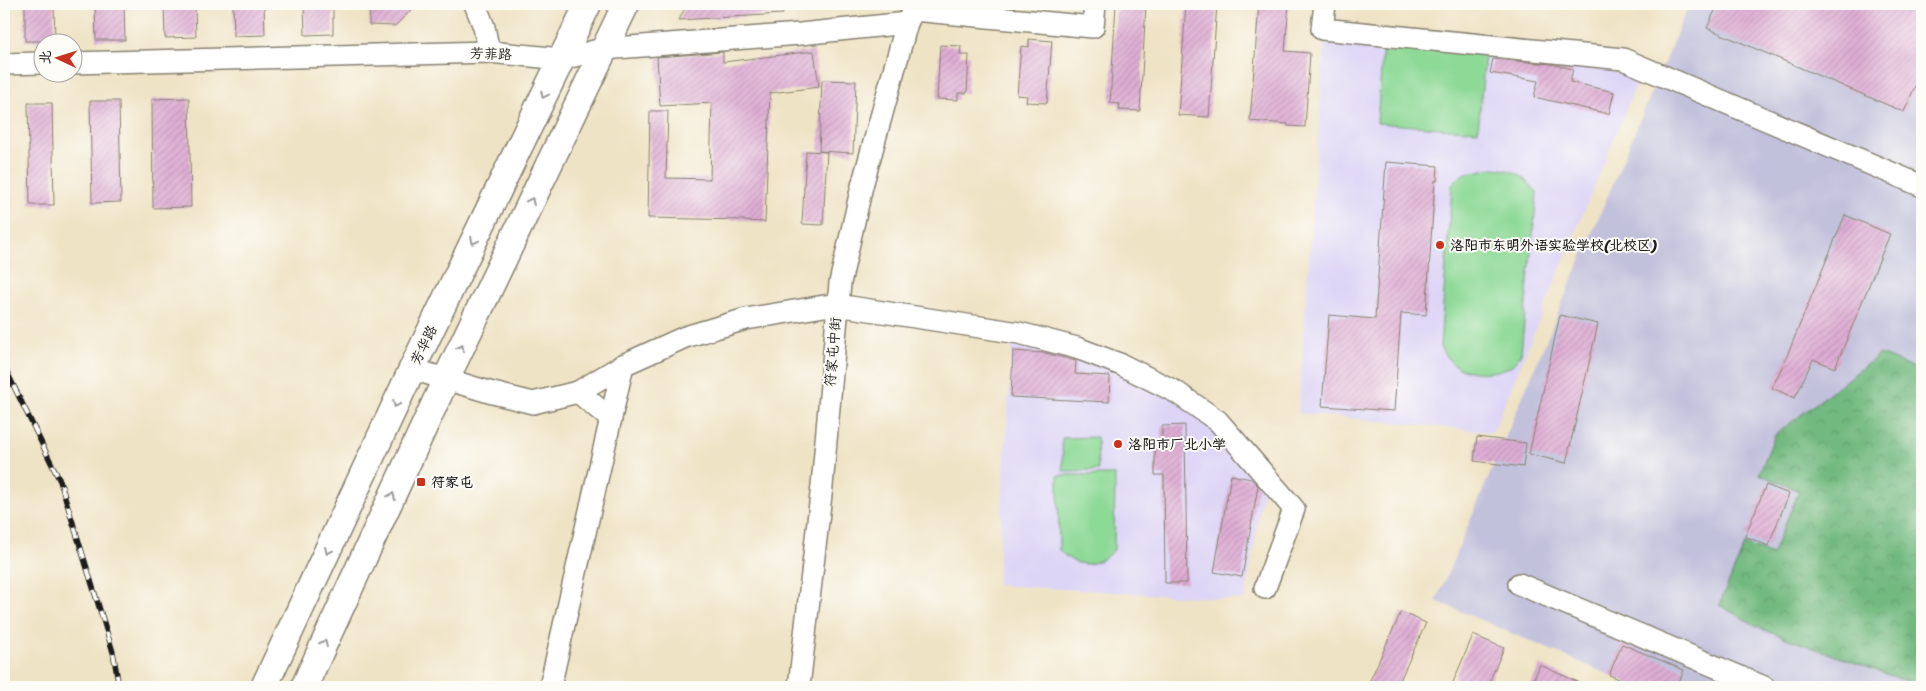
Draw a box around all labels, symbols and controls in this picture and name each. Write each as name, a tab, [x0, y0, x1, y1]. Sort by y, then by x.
north arrow	[32, 32, 82, 82]
street label: 芳菲路	[470, 41, 512, 67]
text: 北	[33, 49, 58, 65]
one-way arrow	[540, 90, 551, 99]
one-way arrow	[524, 198, 534, 207]
place label: 洛阳市东明外语实验学校(北校区)	[1450, 233, 1657, 258]
one-way arrow	[470, 236, 480, 245]
marker: 洛阳市东明外语实验学校(北校区)	[1434, 239, 1446, 251]
street label: 符家屯中街	[817, 316, 849, 388]
street label: 芳华路	[404, 321, 444, 369]
one-way arrow	[455, 344, 465, 353]
one-way arrow	[392, 399, 402, 408]
place label: 洛阳市厂北小学	[1128, 432, 1226, 457]
marker: 洛阳市厂北小学	[1112, 438, 1124, 450]
place label: 符家屯	[431, 470, 473, 495]
marker: 符家屯	[415, 476, 427, 488]
one-way arrow	[386, 492, 397, 501]
one-way arrow	[323, 546, 334, 555]
one-way arrow	[318, 639, 328, 648]

